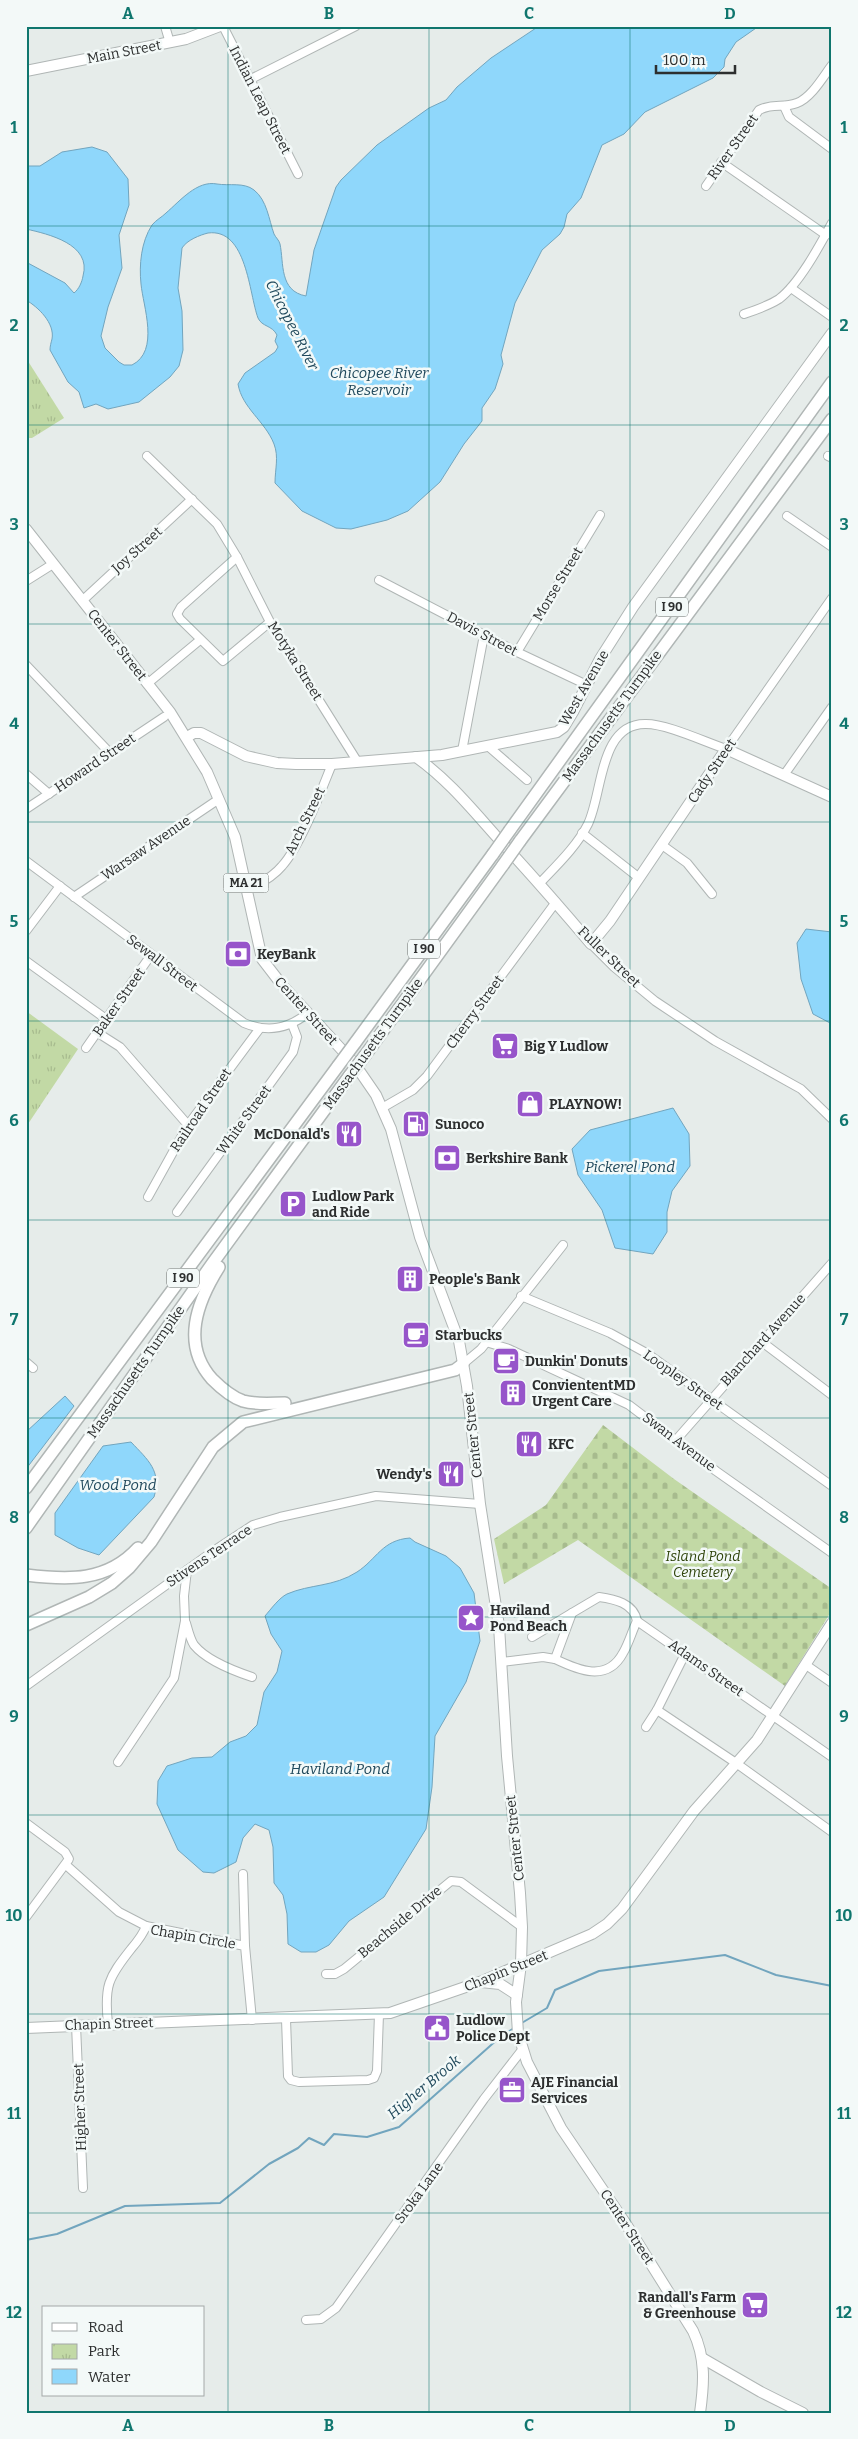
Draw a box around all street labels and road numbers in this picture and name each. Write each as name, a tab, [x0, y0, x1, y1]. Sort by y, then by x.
street label: Main Street	[85, 36, 163, 68]
street label: Indian Leap Street	[225, 43, 295, 157]
street label: River Street	[704, 111, 762, 183]
street label: Joy Street	[108, 523, 166, 578]
street label: Morse Street	[529, 544, 587, 624]
road number: I 90	[656, 598, 688, 616]
street label: Center Street	[84, 606, 150, 684]
street label: Davis Street	[444, 608, 520, 660]
street label: Motyka Street	[264, 618, 326, 704]
street label: West Avenue	[555, 647, 613, 729]
street label: Massachusetts Turnpike	[559, 647, 665, 785]
street label: Howard Street	[51, 730, 139, 796]
street label: Cady Street	[684, 735, 740, 807]
street label: Arch Street	[281, 784, 329, 858]
street label: Warsaw Avenue	[98, 812, 194, 884]
road number: MA 21	[224, 874, 268, 892]
street label: Fuller Street	[574, 923, 644, 991]
street label: Sewall Street	[123, 931, 201, 995]
road number: I 90	[408, 940, 440, 959]
street label: Baker Street	[89, 964, 149, 1040]
street label: Cherry Street	[443, 972, 507, 1052]
street label: Center Street	[271, 973, 341, 1049]
street label: Massachusetts Turnpike	[320, 975, 426, 1113]
street label: Railroad Street	[167, 1065, 235, 1155]
street label: White Street	[213, 1082, 275, 1158]
road number: I 90	[167, 1268, 199, 1288]
street label: Blanchard Avenue	[717, 1290, 809, 1390]
street label: Massachusetts Turnpike	[84, 1302, 188, 1442]
street label: Loopley Street	[640, 1346, 726, 1414]
street label: Center Street	[460, 1391, 486, 1479]
street label: Swan Avenue	[639, 1409, 719, 1475]
street label: Stivens Terrace	[163, 1521, 255, 1591]
street label: Adams Street	[665, 1636, 747, 1700]
street label: Center Street	[502, 1794, 528, 1882]
street label: Beachside Drive	[355, 1882, 445, 1962]
street label: Chapin Circle	[149, 1921, 237, 1953]
street label: Chapin Street	[462, 1947, 550, 1995]
street label: Chapin Street	[64, 2014, 154, 2034]
street label: Higher Street	[70, 2063, 90, 2151]
street label: Sroka Lane	[391, 2159, 447, 2227]
street label: Center Street	[596, 2186, 658, 2268]

